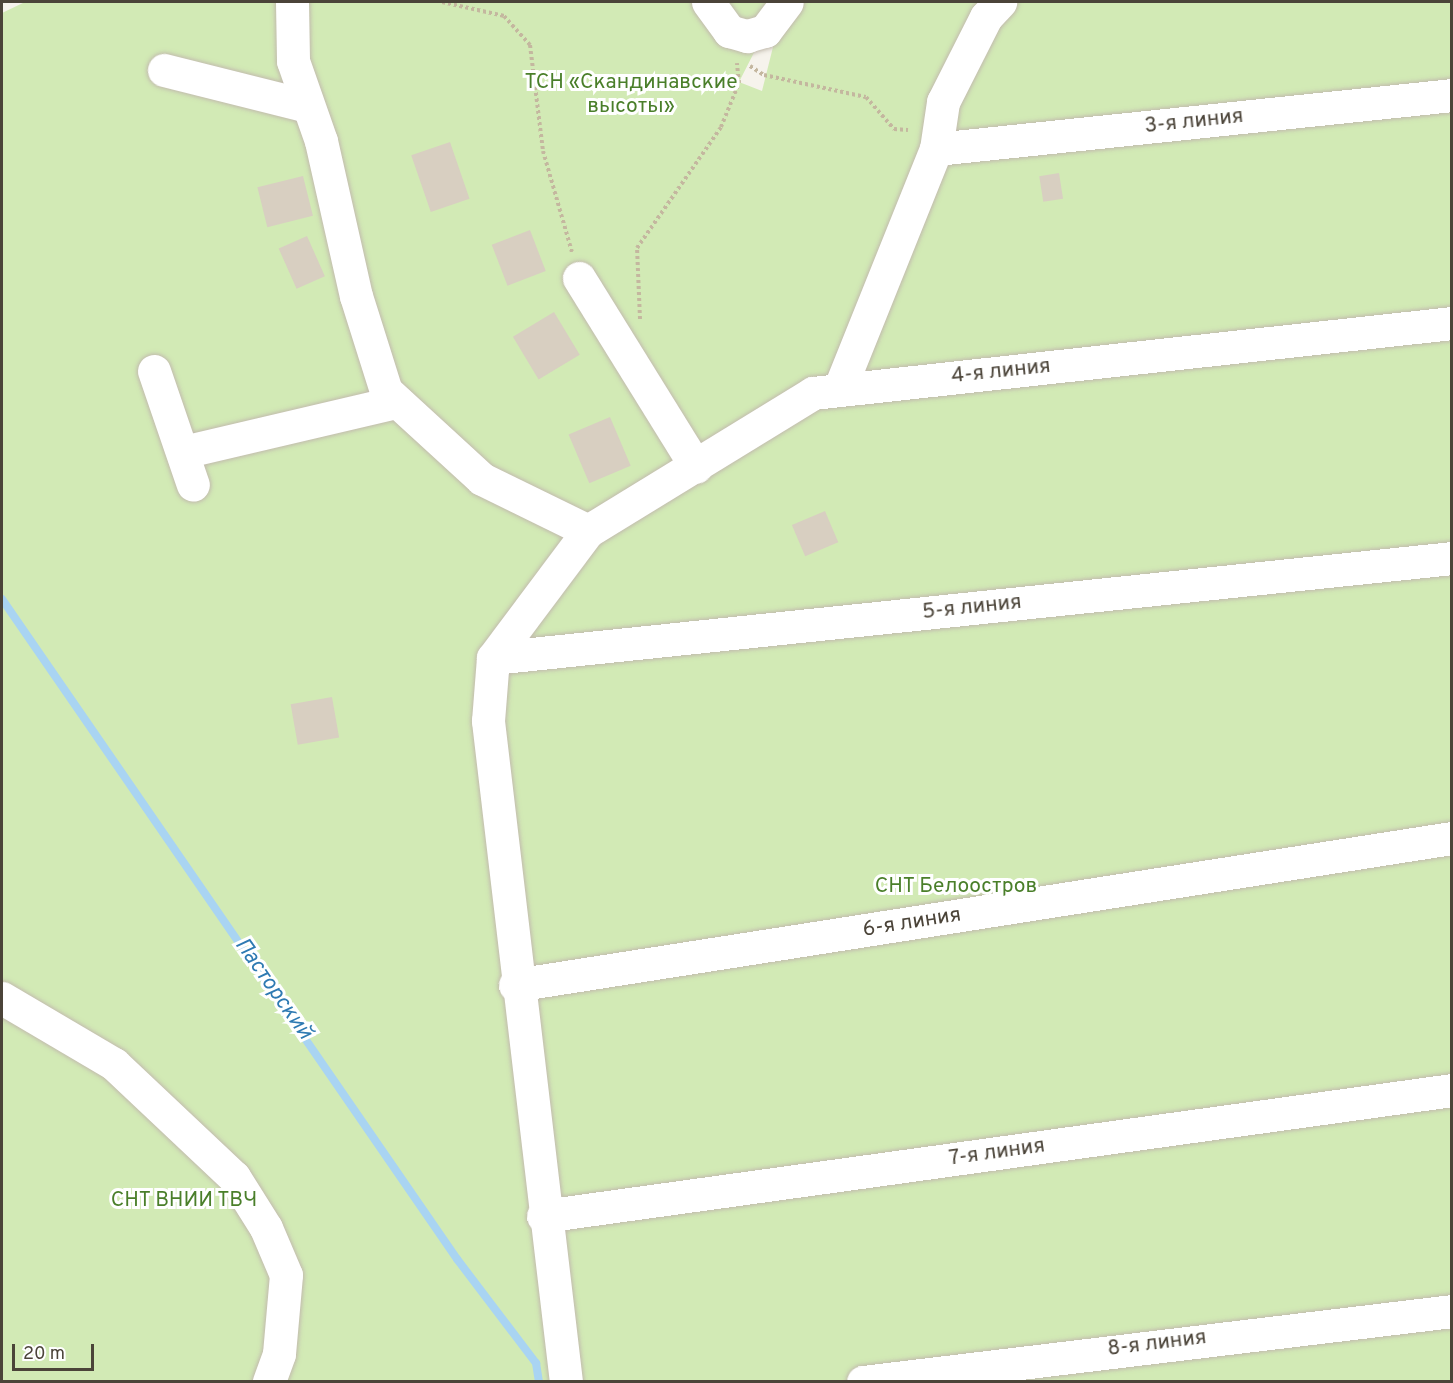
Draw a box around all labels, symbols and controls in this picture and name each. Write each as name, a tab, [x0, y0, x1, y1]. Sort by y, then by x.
park label: ТСН «Скандинавские высоты»	[524, 70, 738, 120]
street label: 3-я линия	[1143, 104, 1245, 140]
street label: 4-я линия	[950, 354, 1052, 390]
street label: 5-я линия	[921, 590, 1023, 626]
park label: СНТ Белоостров	[874, 874, 1038, 900]
street label: 6-я линия	[861, 903, 963, 943]
water label: Пасторский	[228, 933, 318, 1045]
street label: 7-я линия	[947, 1134, 1047, 1172]
park label: СНТ ВНИИ ТВЧ	[110, 1188, 258, 1214]
street label: 8-я линия	[1106, 1325, 1208, 1363]
scale bar	[15, 1332, 98, 1370]
text: 20 m	[23, 1343, 65, 1366]

